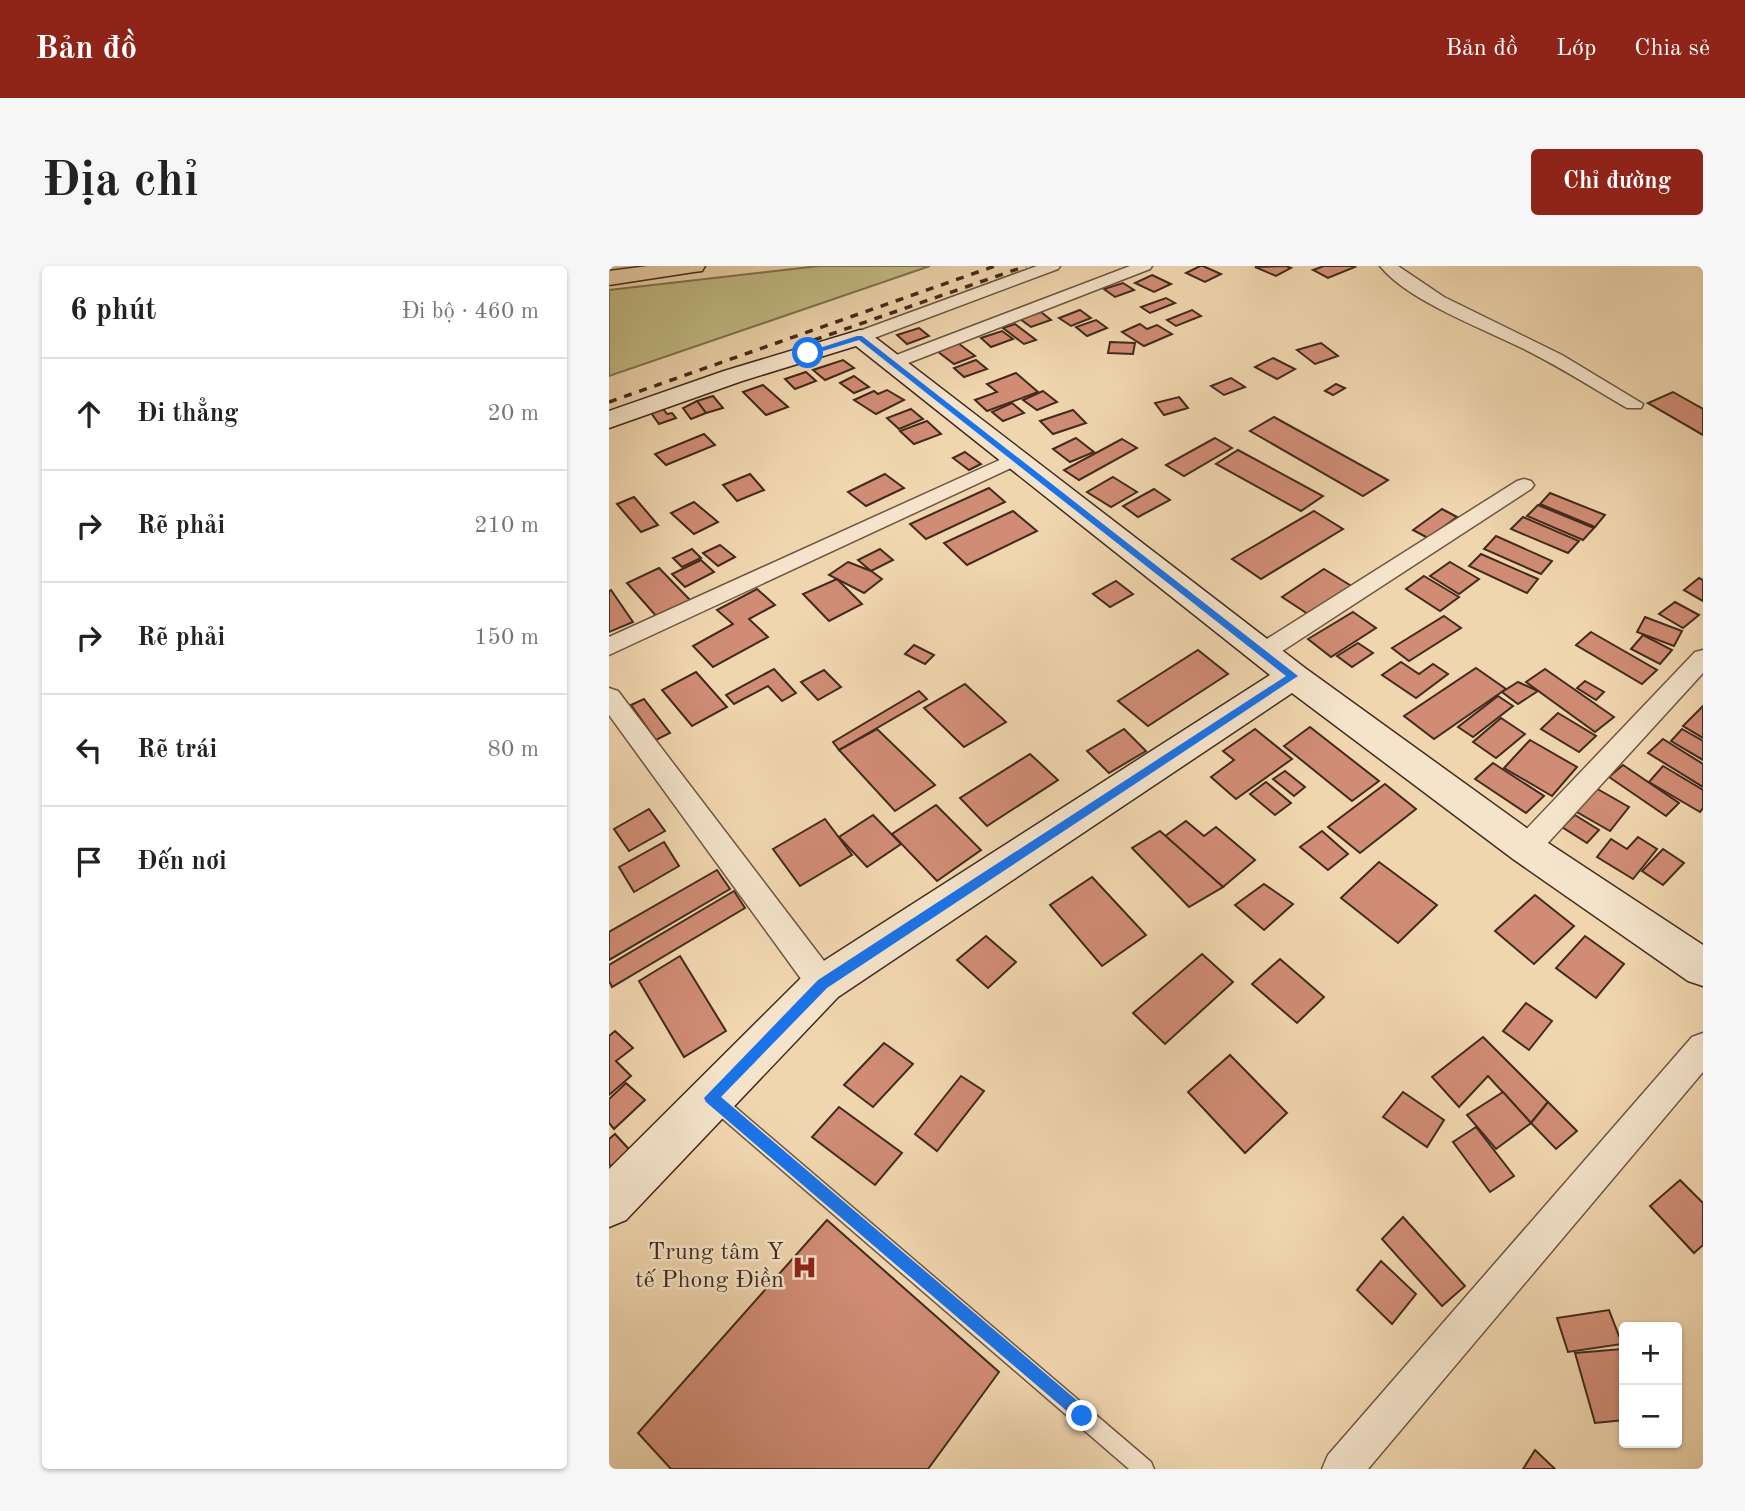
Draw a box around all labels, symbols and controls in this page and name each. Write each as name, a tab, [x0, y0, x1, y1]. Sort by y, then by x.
text: Bản đồ	[35, 33, 137, 66]
text: Bản đồ	[1445, 37, 1518, 61]
text: Lớp	[1556, 37, 1596, 61]
text: Chia sẻ	[1634, 37, 1710, 61]
button: Chỉ đường	[1531, 149, 1703, 215]
text: Địa chỉ	[42, 158, 199, 207]
text: 6 phút	[70, 296, 156, 326]
text: Đi bộ · 460 m	[401, 300, 539, 323]
route start	[792, 337, 823, 368]
icon: ahead	[70, 395, 108, 433]
text: Đi thẳng	[137, 401, 239, 427]
text: 20 m	[488, 402, 539, 425]
icon: right	[70, 507, 108, 545]
text: Rẽ phải	[137, 513, 225, 539]
text: 210 m	[474, 514, 539, 537]
icon: right	[70, 619, 108, 657]
text: Rẽ phải	[137, 625, 225, 651]
text: 150 m	[474, 626, 539, 649]
icon: left	[70, 731, 108, 769]
text: Rẽ trái	[137, 737, 217, 763]
text: 80 m	[488, 738, 539, 761]
icon: arrive	[70, 843, 108, 881]
text: Đến nơi	[137, 849, 227, 875]
place label: Trung tâm Y tế Phong Điền	[635, 1241, 784, 1293]
hospital icon: Trung tâm Y tế Phong Điền	[790, 1253, 818, 1281]
map controls	[1619, 1322, 1682, 1448]
button: +	[1619, 1322, 1682, 1385]
button: −	[1619, 1385, 1682, 1448]
route end	[1066, 1400, 1097, 1431]

